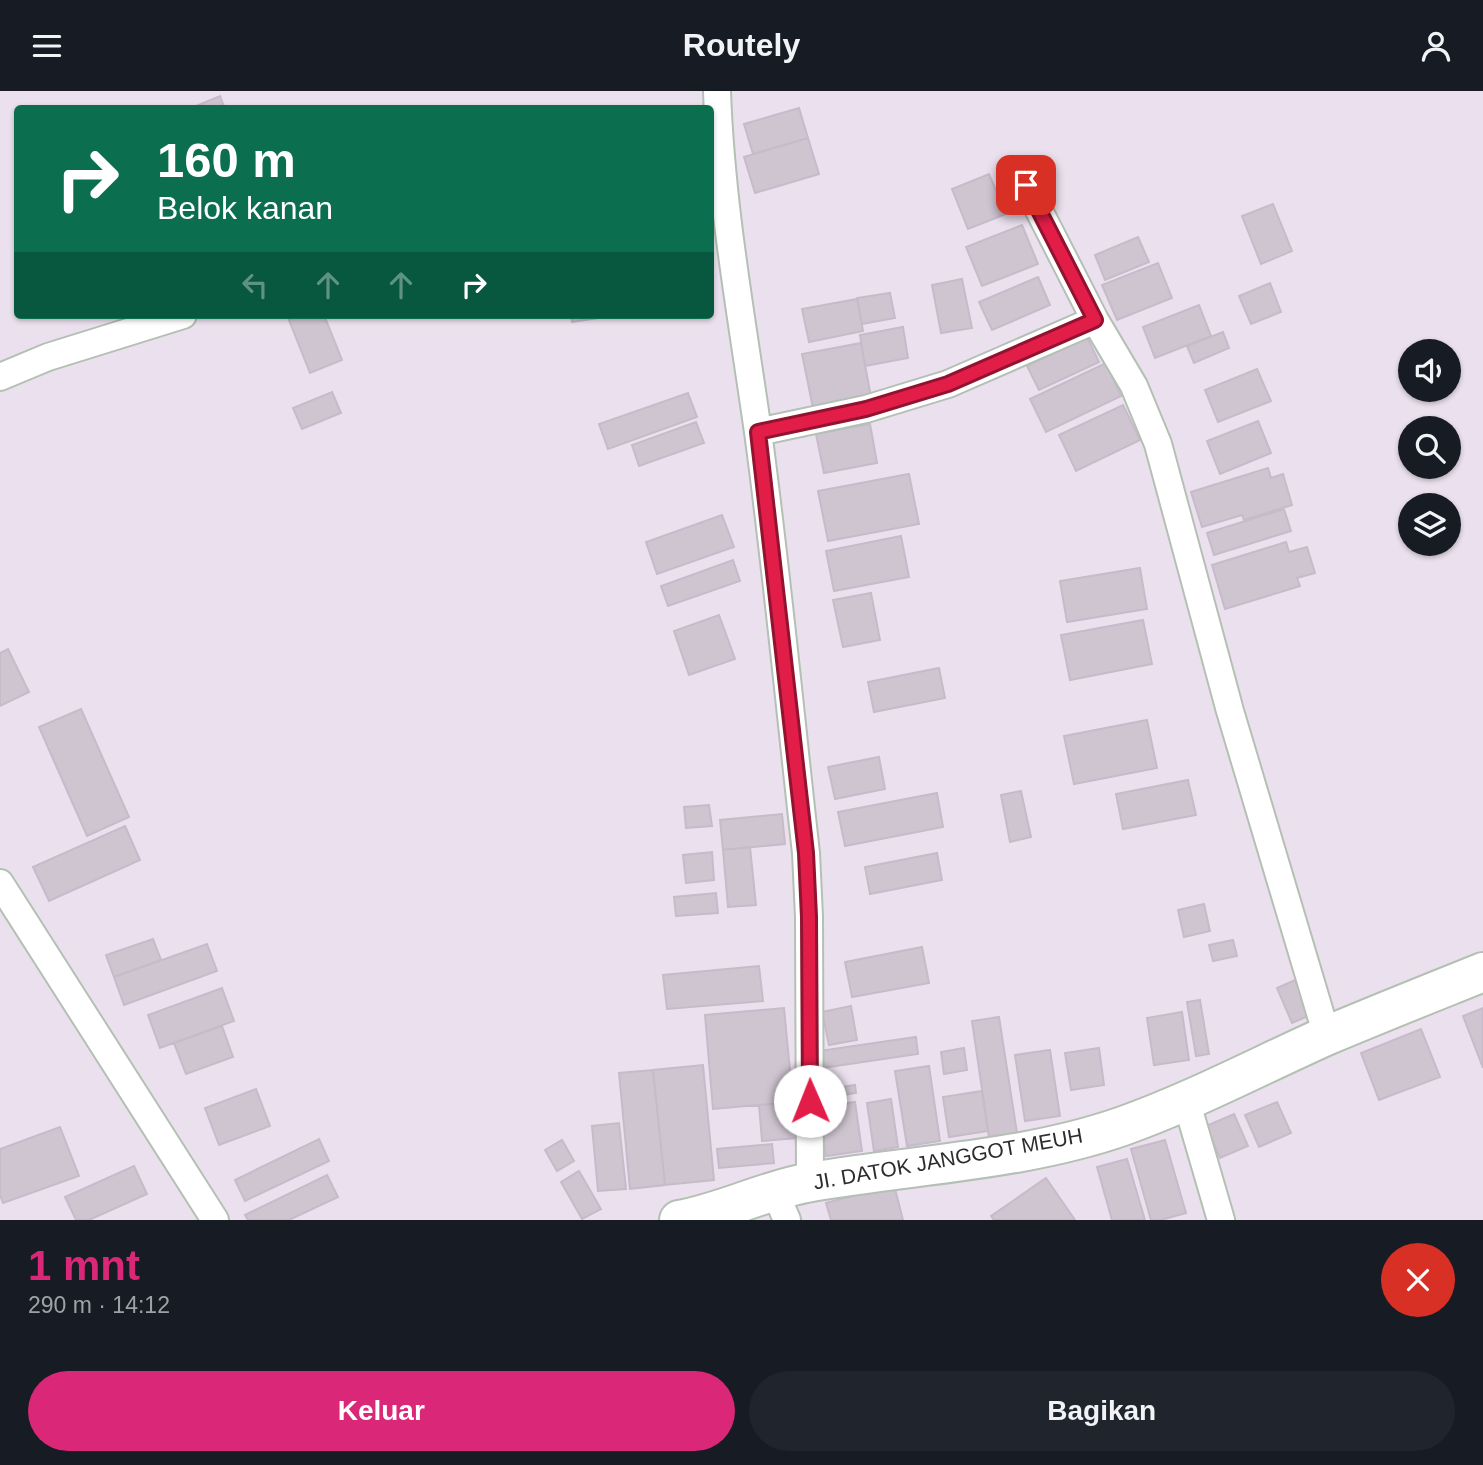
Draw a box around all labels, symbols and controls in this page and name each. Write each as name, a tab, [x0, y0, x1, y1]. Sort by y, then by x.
icon: menu	[28, 27, 66, 65]
text: Routely	[683, 27, 800, 63]
icon: person	[1417, 27, 1455, 65]
icon: right	[42, 133, 133, 224]
text: 160 m	[157, 133, 296, 187]
pin	[996, 155, 1056, 215]
icon: arrive	[1007, 166, 1045, 204]
text: Belok kanan	[157, 190, 333, 226]
icon: left	[236, 266, 274, 304]
icon: ahead	[309, 266, 347, 304]
icon: ahead	[382, 266, 420, 304]
icon: right	[455, 266, 493, 304]
map controls	[1398, 339, 1461, 556]
button: sound	[1398, 339, 1461, 402]
button: search	[1398, 416, 1461, 479]
button: layers	[1398, 493, 1461, 556]
position arrow	[773, 1064, 847, 1138]
street label: JI. DATOK JANGGOT MEUH	[811, 1123, 1084, 1194]
text: 1 mnt	[28, 1242, 140, 1289]
button: close	[1381, 1243, 1455, 1317]
text: 290 m · 14:12	[28, 1292, 170, 1318]
button: Keluar	[28, 1371, 735, 1451]
button: Bagikan	[749, 1371, 1455, 1451]

